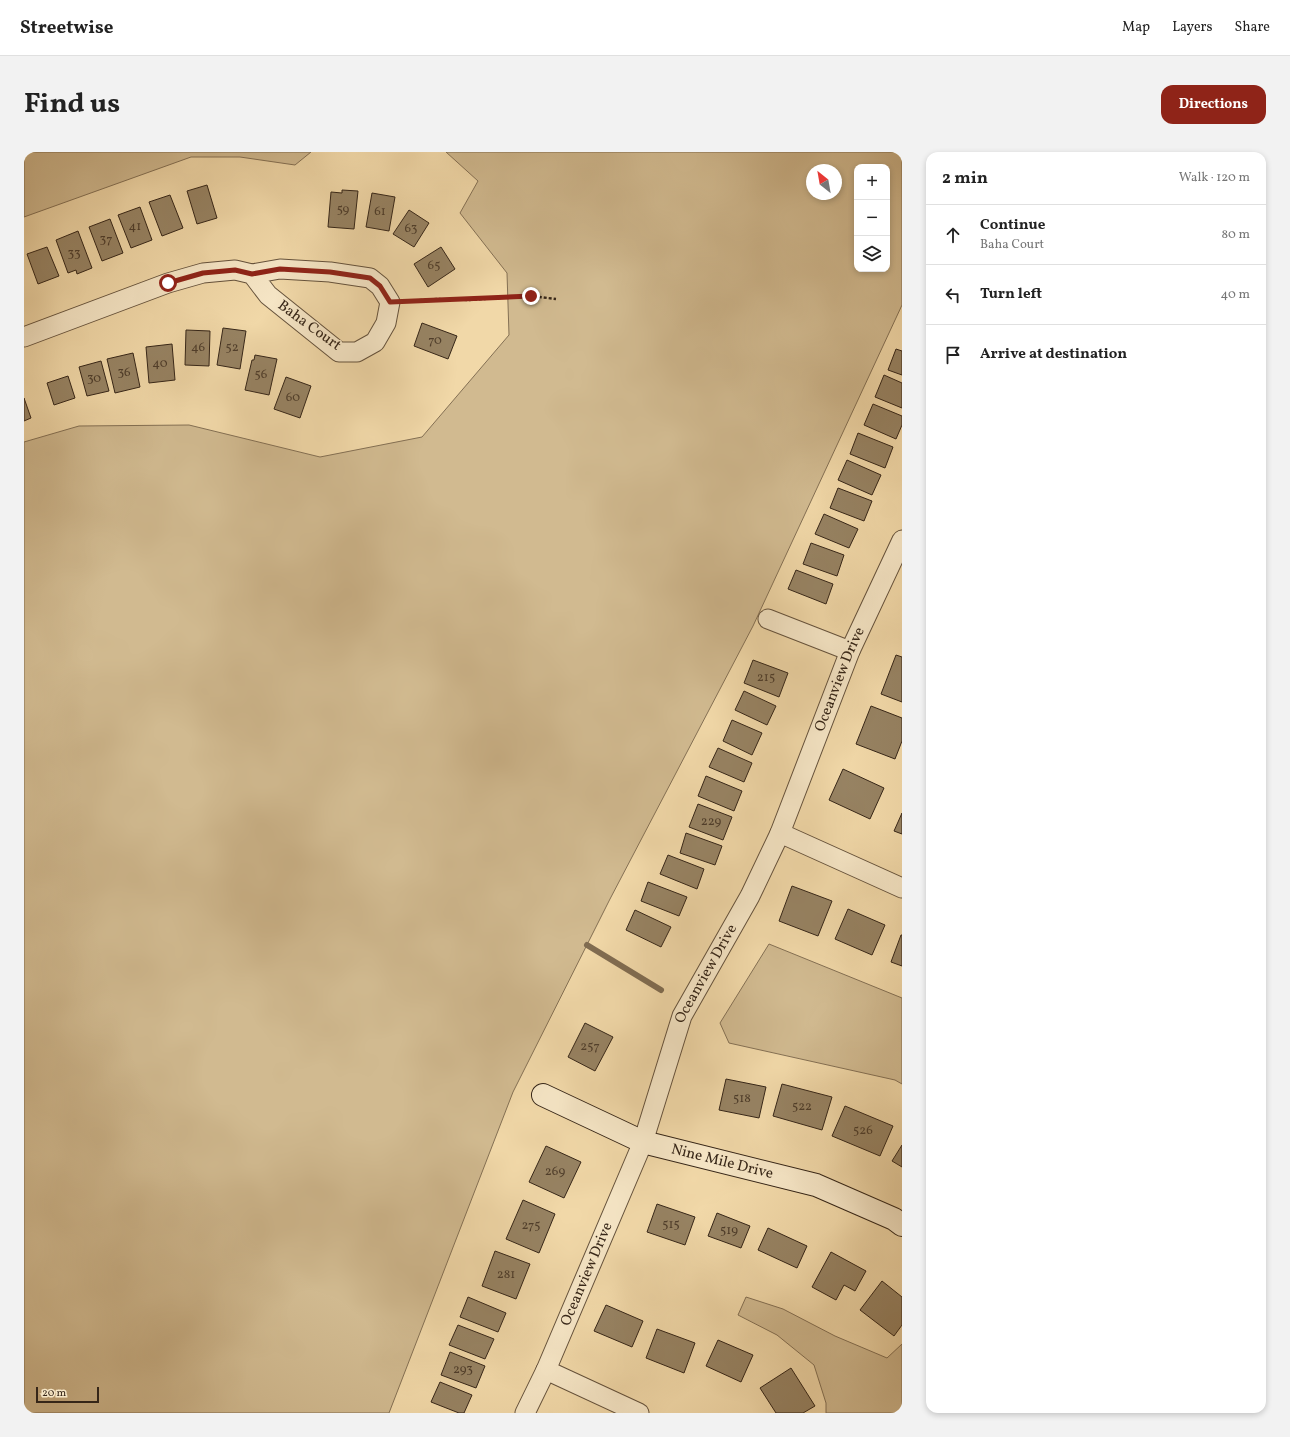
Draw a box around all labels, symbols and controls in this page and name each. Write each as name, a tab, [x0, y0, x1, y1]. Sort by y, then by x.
text: Streetwise	[20, 15, 113, 41]
text: Map	[1122, 18, 1150, 37]
text: Layers	[1172, 18, 1212, 37]
text: Share	[1234, 18, 1270, 37]
text: Find us	[24, 85, 120, 124]
button: Directions	[1161, 85, 1266, 124]
north arrow	[806, 164, 842, 200]
map controls	[854, 164, 890, 272]
button: +	[854, 164, 890, 200]
text: 2 min	[942, 167, 988, 190]
text: Walk · 120 m	[1179, 169, 1250, 187]
button: −	[854, 200, 890, 236]
house number: 59	[337, 201, 350, 219]
house number: 61	[374, 203, 386, 221]
text: Continue	[980, 215, 1045, 236]
house number: 41	[129, 218, 141, 236]
house number: 63	[404, 220, 418, 238]
icon: ahead	[942, 224, 964, 246]
text: 80 m	[1221, 226, 1250, 244]
house number: 37	[100, 231, 112, 249]
button: layers	[854, 236, 890, 272]
text: Baha Court	[980, 236, 1044, 254]
house number: 33	[67, 245, 81, 263]
house number: 65	[428, 257, 440, 275]
route start	[159, 274, 177, 292]
icon: left	[942, 284, 964, 306]
text: Turn left	[980, 284, 1042, 305]
text: 40 m	[1221, 286, 1250, 304]
route end	[522, 287, 540, 305]
street label: Baha Court	[273, 296, 345, 356]
house number: 70	[428, 332, 442, 350]
house number: 46	[191, 339, 206, 357]
house number: 52	[225, 339, 239, 357]
icon: arrive	[942, 344, 964, 366]
text: Arrive at destination	[980, 344, 1127, 365]
house number: 40	[152, 355, 168, 373]
house number: 36	[117, 364, 131, 382]
house number: 56	[255, 366, 268, 384]
house number: 30	[87, 370, 101, 388]
house number: 60	[286, 389, 300, 407]
street label: Oceanview Drive	[809, 624, 870, 735]
house number: 215	[757, 669, 775, 687]
house number: 229	[701, 813, 722, 831]
street label: Oceanview Drive	[670, 920, 742, 1026]
house number: 257	[580, 1038, 600, 1056]
house number: 518	[733, 1090, 751, 1108]
house number: 522	[792, 1098, 812, 1116]
house number: 526	[853, 1122, 873, 1140]
street label: Nine Mile Drive	[669, 1139, 775, 1184]
house number: 269	[545, 1163, 565, 1181]
house number: 515	[662, 1216, 680, 1234]
house number: 275	[521, 1217, 541, 1235]
street label: Oceanview Drive	[555, 1219, 618, 1329]
house number: 519	[720, 1222, 738, 1240]
house number: 281	[497, 1266, 515, 1284]
house number: 293	[453, 1361, 473, 1379]
scale bar	[36, 1385, 99, 1404]
text: 20 m	[42, 1386, 66, 1401]

